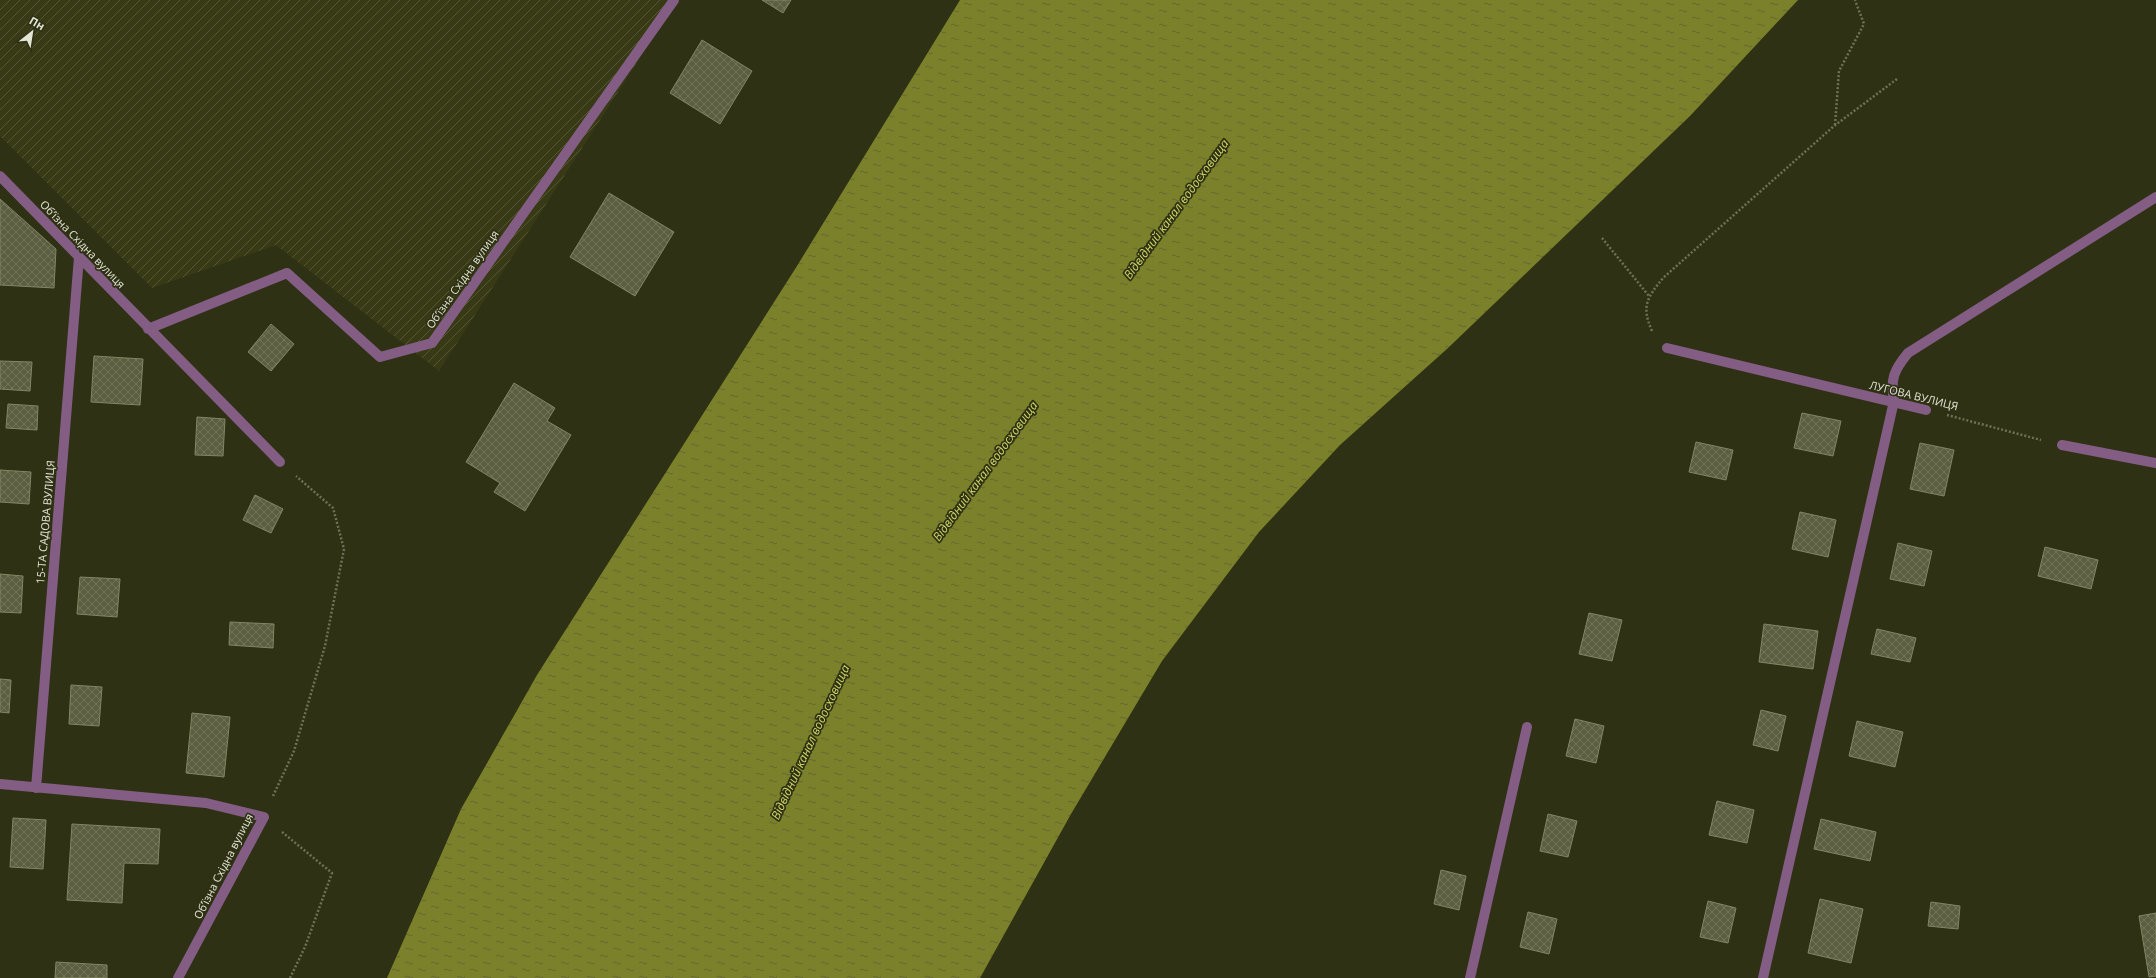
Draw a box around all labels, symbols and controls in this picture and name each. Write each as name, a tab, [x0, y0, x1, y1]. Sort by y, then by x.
north arrow	[12, 12, 52, 52]
text: Пн	[27, 13, 48, 33]
water label: Відвідний канал водосховища	[1119, 136, 1233, 282]
street label: Обʼїзна Східна вулиця	[37, 197, 129, 291]
street label: Обʼїзна Східна вулиця	[422, 227, 502, 331]
street label: ЛУГОВА ВУЛИЦЯ	[1868, 377, 1960, 413]
water label: Відвідний канал водосховища	[928, 398, 1042, 544]
street label: 15-ТА САДОВА ВУЛИЦЯ	[32, 460, 58, 584]
water label: Відвідний канал водосховища	[767, 662, 853, 822]
street label: Обʼїзна Східна вулиця	[190, 811, 256, 921]

